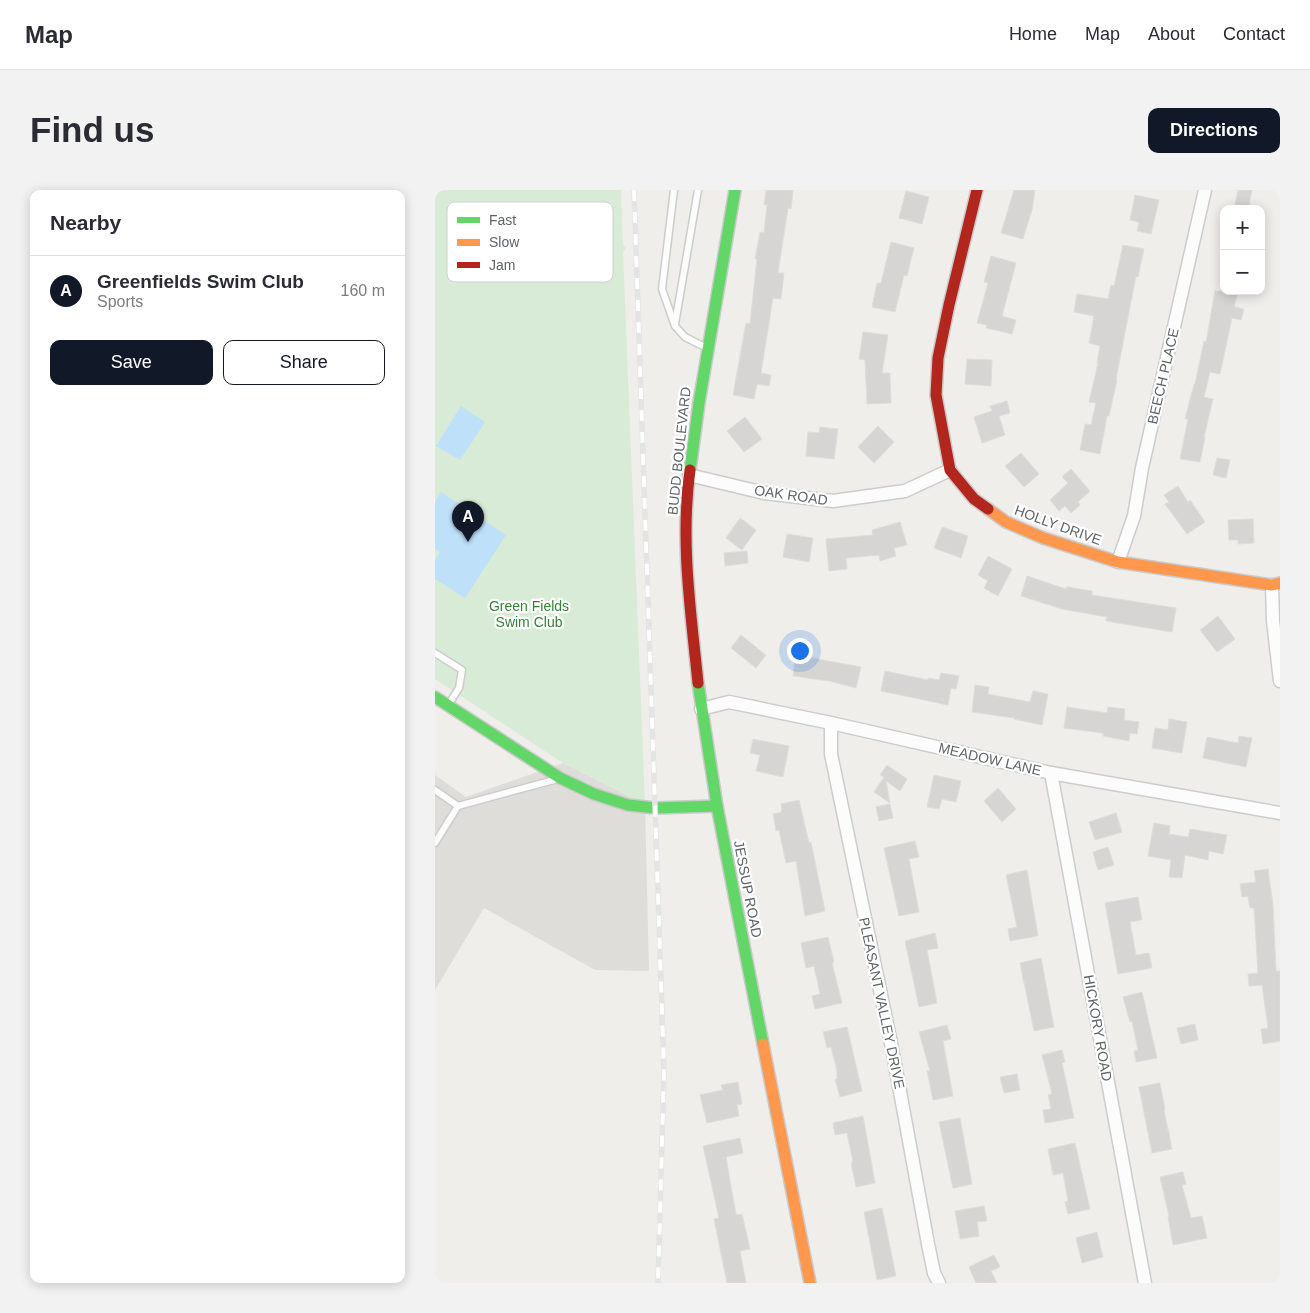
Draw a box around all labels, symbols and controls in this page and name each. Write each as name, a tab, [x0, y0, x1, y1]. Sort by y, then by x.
text: Map	[25, 21, 73, 48]
text: Home	[1009, 24, 1057, 44]
text: Map	[1085, 24, 1120, 44]
text: About	[1148, 24, 1195, 44]
text: Contact	[1223, 24, 1285, 44]
button: Directions	[1148, 108, 1280, 153]
text: Find us	[30, 110, 154, 149]
legend	[447, 202, 613, 282]
map controls	[1220, 205, 1265, 295]
button: +	[1220, 205, 1265, 250]
text: Nearby	[50, 211, 121, 234]
text: Fast	[489, 212, 516, 228]
text: Slow	[489, 234, 520, 250]
button: −	[1220, 250, 1265, 295]
text: Jam	[489, 257, 515, 273]
text: Greenfields Swim Club	[97, 271, 304, 292]
text: A	[60, 282, 72, 299]
text: 160 m	[341, 282, 385, 299]
text: Sports	[97, 293, 143, 310]
street label: BEECH PLACE	[1144, 326, 1182, 426]
button: Save	[50, 340, 213, 385]
button: Share	[223, 340, 385, 385]
street label: BUDD BOULEVARD	[664, 386, 694, 516]
street label: OAK ROAD	[753, 482, 829, 508]
pin: A	[452, 501, 484, 542]
street label: HOLLY DRIVE	[1012, 502, 1104, 548]
park label: Green Fields Swim Club	[489, 598, 569, 630]
your location	[787, 638, 813, 664]
street label: MEADOW LANE	[937, 739, 1043, 779]
street label: JESSUP ROAD	[731, 839, 765, 939]
street label: PLEASANT VALLEY DRIVE	[856, 916, 908, 1090]
street label: HICKORY ROAD	[1081, 974, 1115, 1082]

